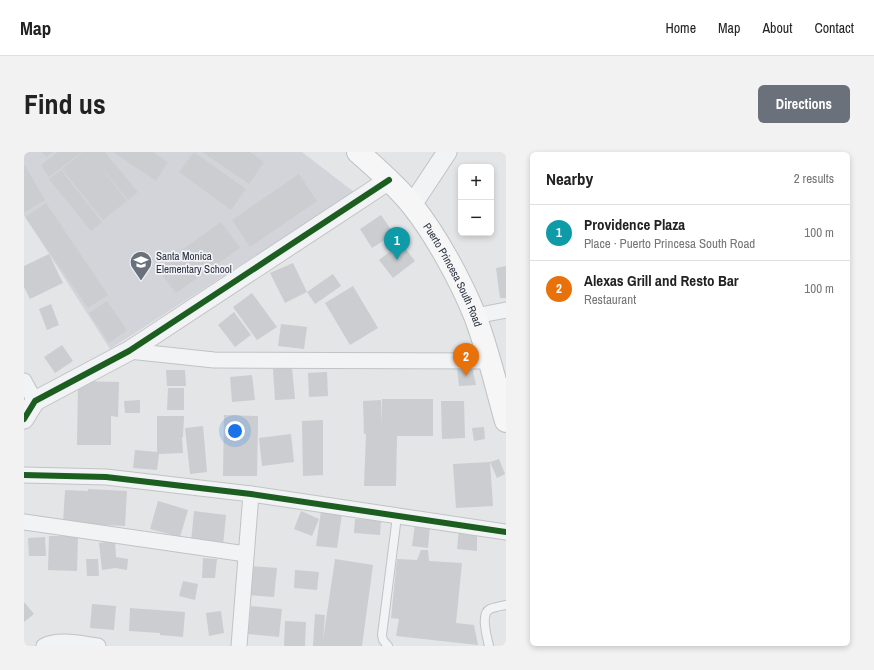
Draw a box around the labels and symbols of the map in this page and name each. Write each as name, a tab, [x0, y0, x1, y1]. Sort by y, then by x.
street label: Puerto Princesa South Road	[420, 220, 485, 329]
pin: 1	[384, 227, 410, 260]
school or university icon: Santa Monica Elementary School	[128, 249, 154, 282]
place label: Santa Monica Elementary School	[156, 249, 232, 276]
pin: 2	[453, 343, 479, 376]
your location	[225, 421, 245, 441]

